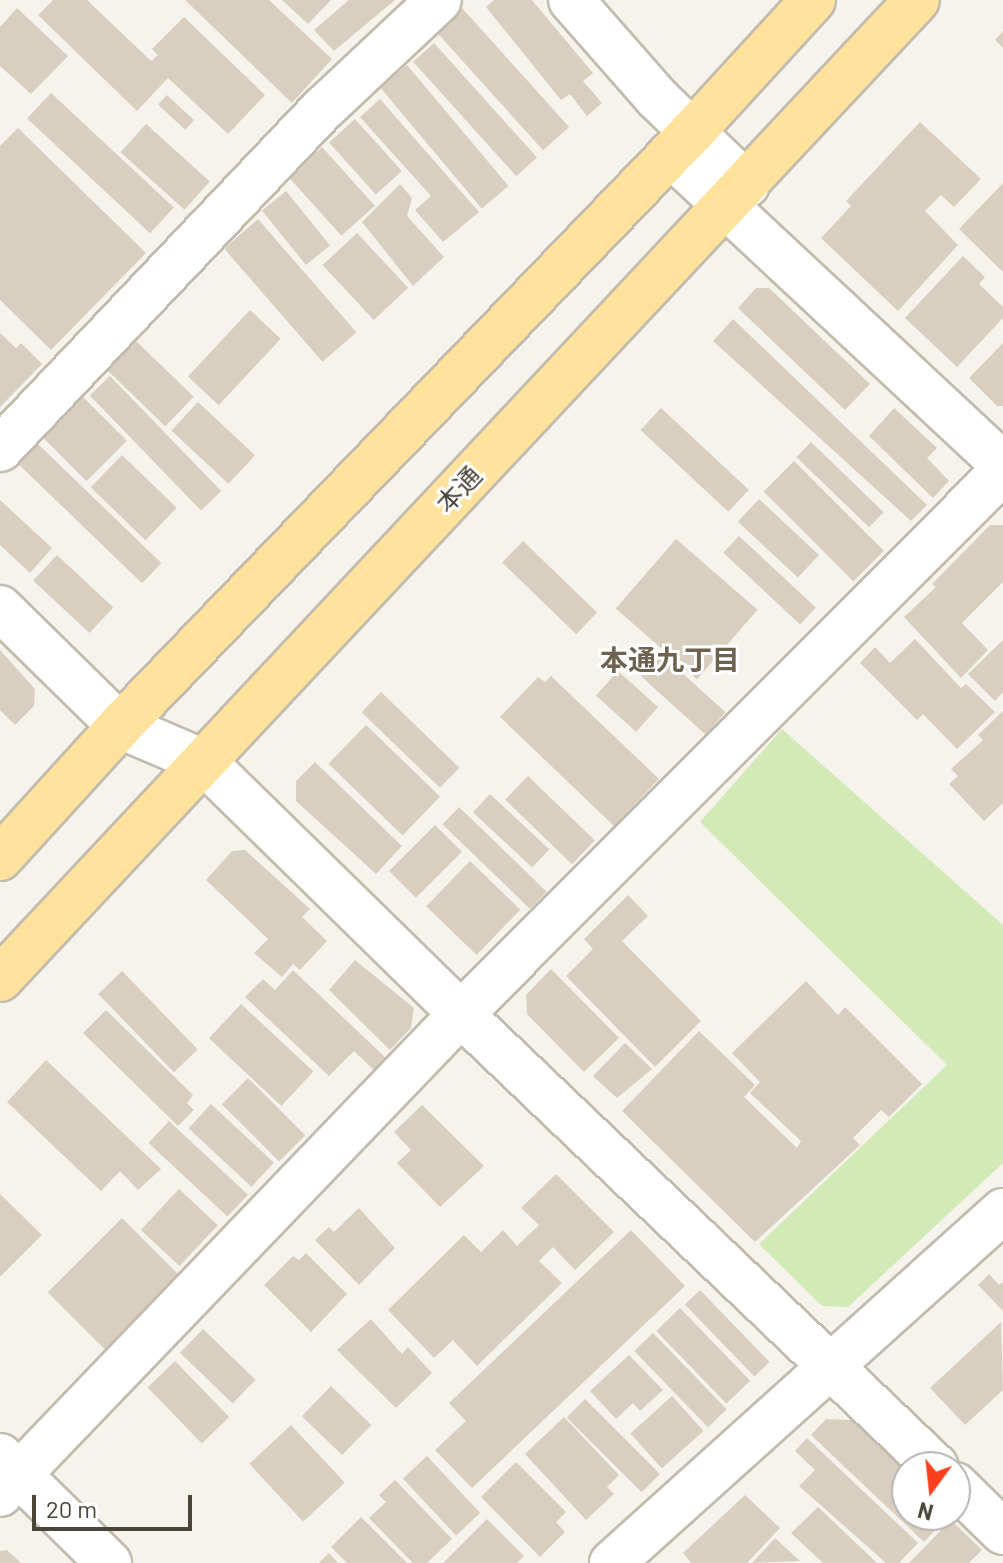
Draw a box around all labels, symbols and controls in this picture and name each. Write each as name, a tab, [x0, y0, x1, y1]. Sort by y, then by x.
street label: 本通	[429, 459, 487, 519]
district label: 本通九丁目	[600, 642, 740, 676]
north arrow	[891, 1451, 971, 1531]
scale bar	[36, 1479, 196, 1529]
text: 20 m	[46, 1494, 97, 1523]
text: N	[915, 1498, 936, 1527]

